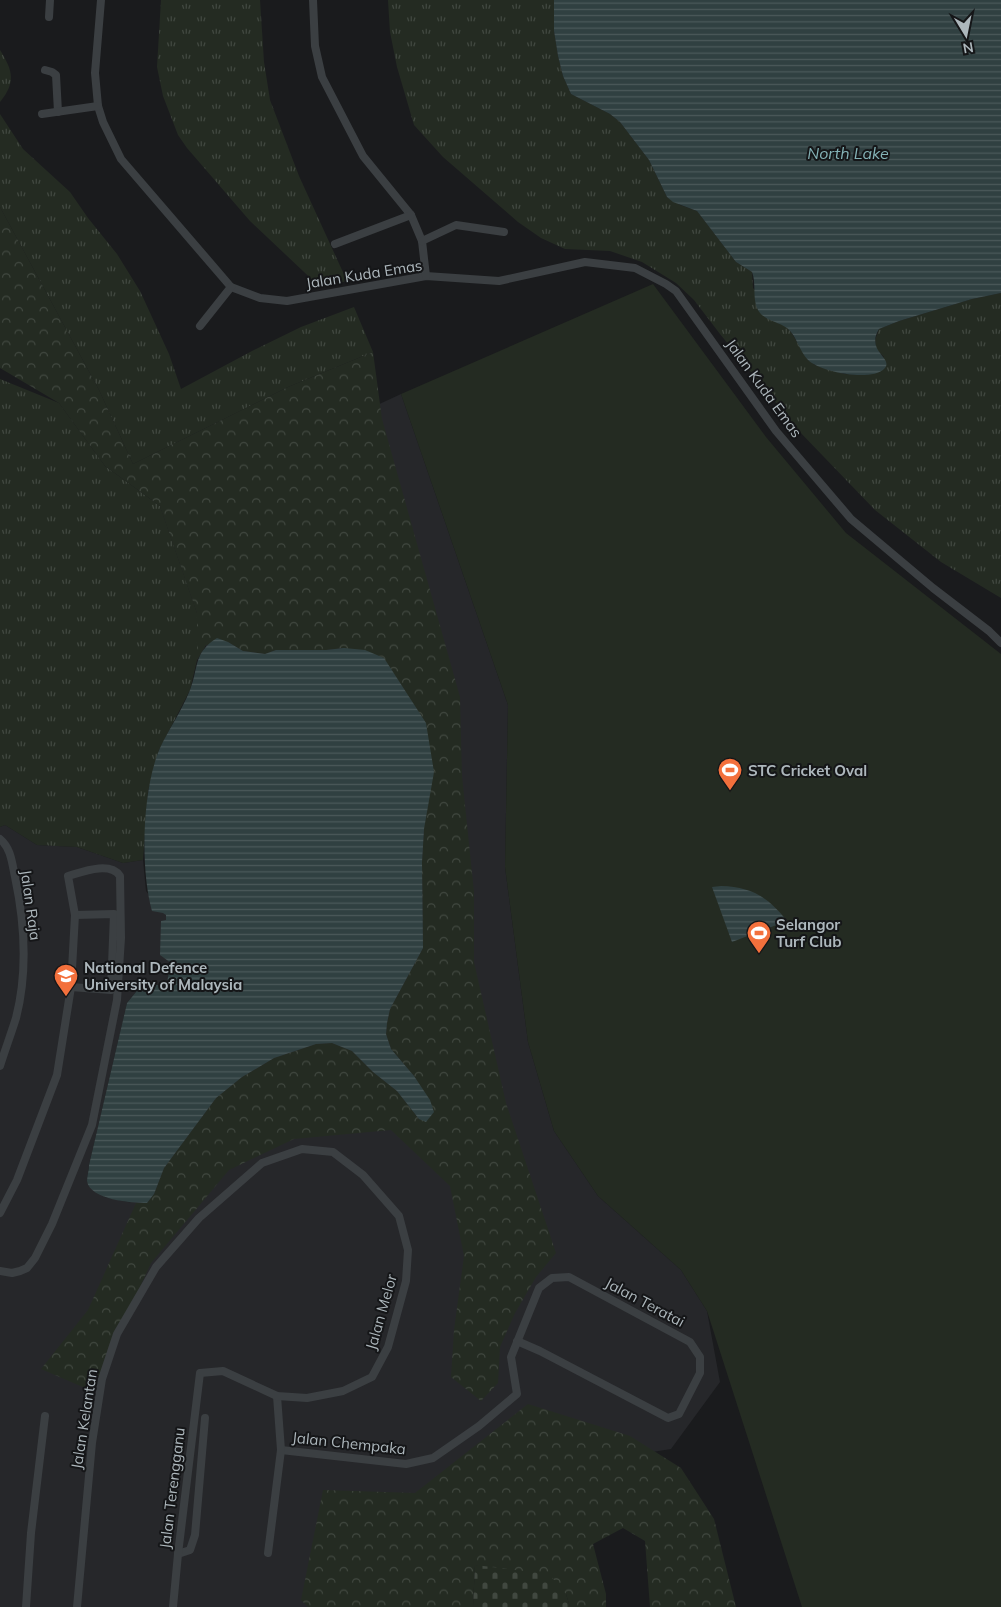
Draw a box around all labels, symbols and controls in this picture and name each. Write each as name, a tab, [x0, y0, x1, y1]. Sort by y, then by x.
north arrow	[941, 10, 991, 60]
text: N	[961, 38, 975, 58]
water label: North Lake	[807, 143, 889, 163]
street label: Jalan Kuda Emas	[304, 255, 424, 293]
street label: Jalan Kuda Emas	[722, 335, 806, 441]
sports icon: STC Cricket Oval	[717, 757, 743, 791]
place label: STC Cricket Oval	[748, 761, 867, 780]
street label: Jalan Raja	[17, 868, 45, 942]
place label: Selangor Turf Club	[776, 915, 841, 951]
sports icon: Selangor Turf Club	[746, 920, 772, 954]
place label: National Defence University of Malaysia	[84, 958, 242, 994]
school or university icon: National Defence University of Malaysia	[53, 963, 79, 997]
street label: Jalan Melor	[361, 1271, 401, 1352]
street label: Jalan Teratai	[602, 1273, 688, 1331]
street label: Jalan Kelantan	[67, 1368, 101, 1470]
street label: Jalan Terengganu	[155, 1426, 189, 1550]
street label: Jalan Chempaka	[291, 1428, 407, 1458]

